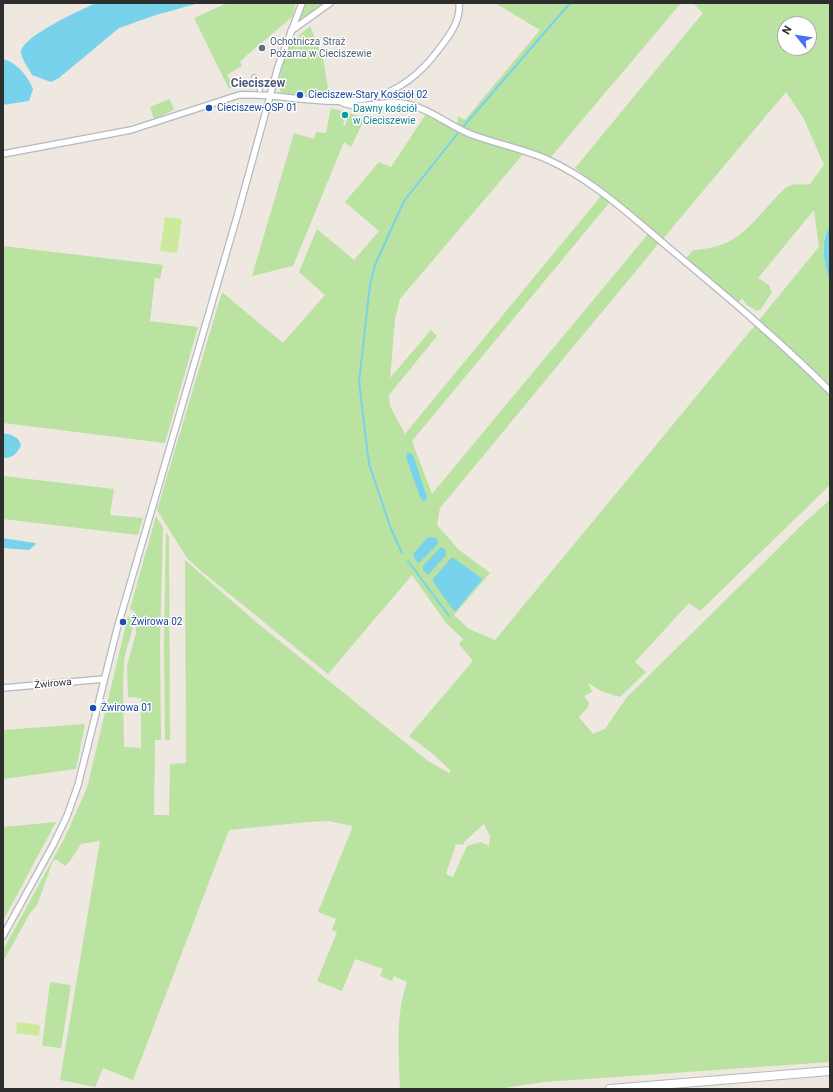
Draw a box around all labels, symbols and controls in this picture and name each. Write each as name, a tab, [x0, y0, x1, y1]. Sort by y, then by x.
north arrow	[777, 16, 817, 56]
text: N	[779, 24, 795, 37]
place label: Ochotnicza Straż Pożarna w Cieciszewie	[270, 36, 372, 60]
marker: Ochotnicza Straż Pożarna w Cieciszewie	[257, 43, 267, 53]
district label: Cieciszew	[231, 77, 285, 91]
place label: Cieciszew-Stary Kościół 02	[308, 89, 428, 101]
marker: Cieciszew-Stary Kościół 02	[295, 90, 305, 100]
place label: Cieciszew-OSP 01	[217, 102, 297, 114]
marker: Cieciszew-OSP 01	[204, 103, 214, 113]
place label: Dawny kościół w Cieciszewie	[353, 103, 417, 126]
marker: Dawny kościół w Cieciszewie	[340, 110, 350, 120]
place label: Żwirowa 02	[131, 616, 182, 628]
marker: Żwirowa 02	[118, 617, 128, 627]
street label: Żwirowa	[34, 676, 72, 692]
place label: Żwirowa 01	[101, 702, 152, 714]
marker: Żwirowa 01	[88, 703, 98, 713]

